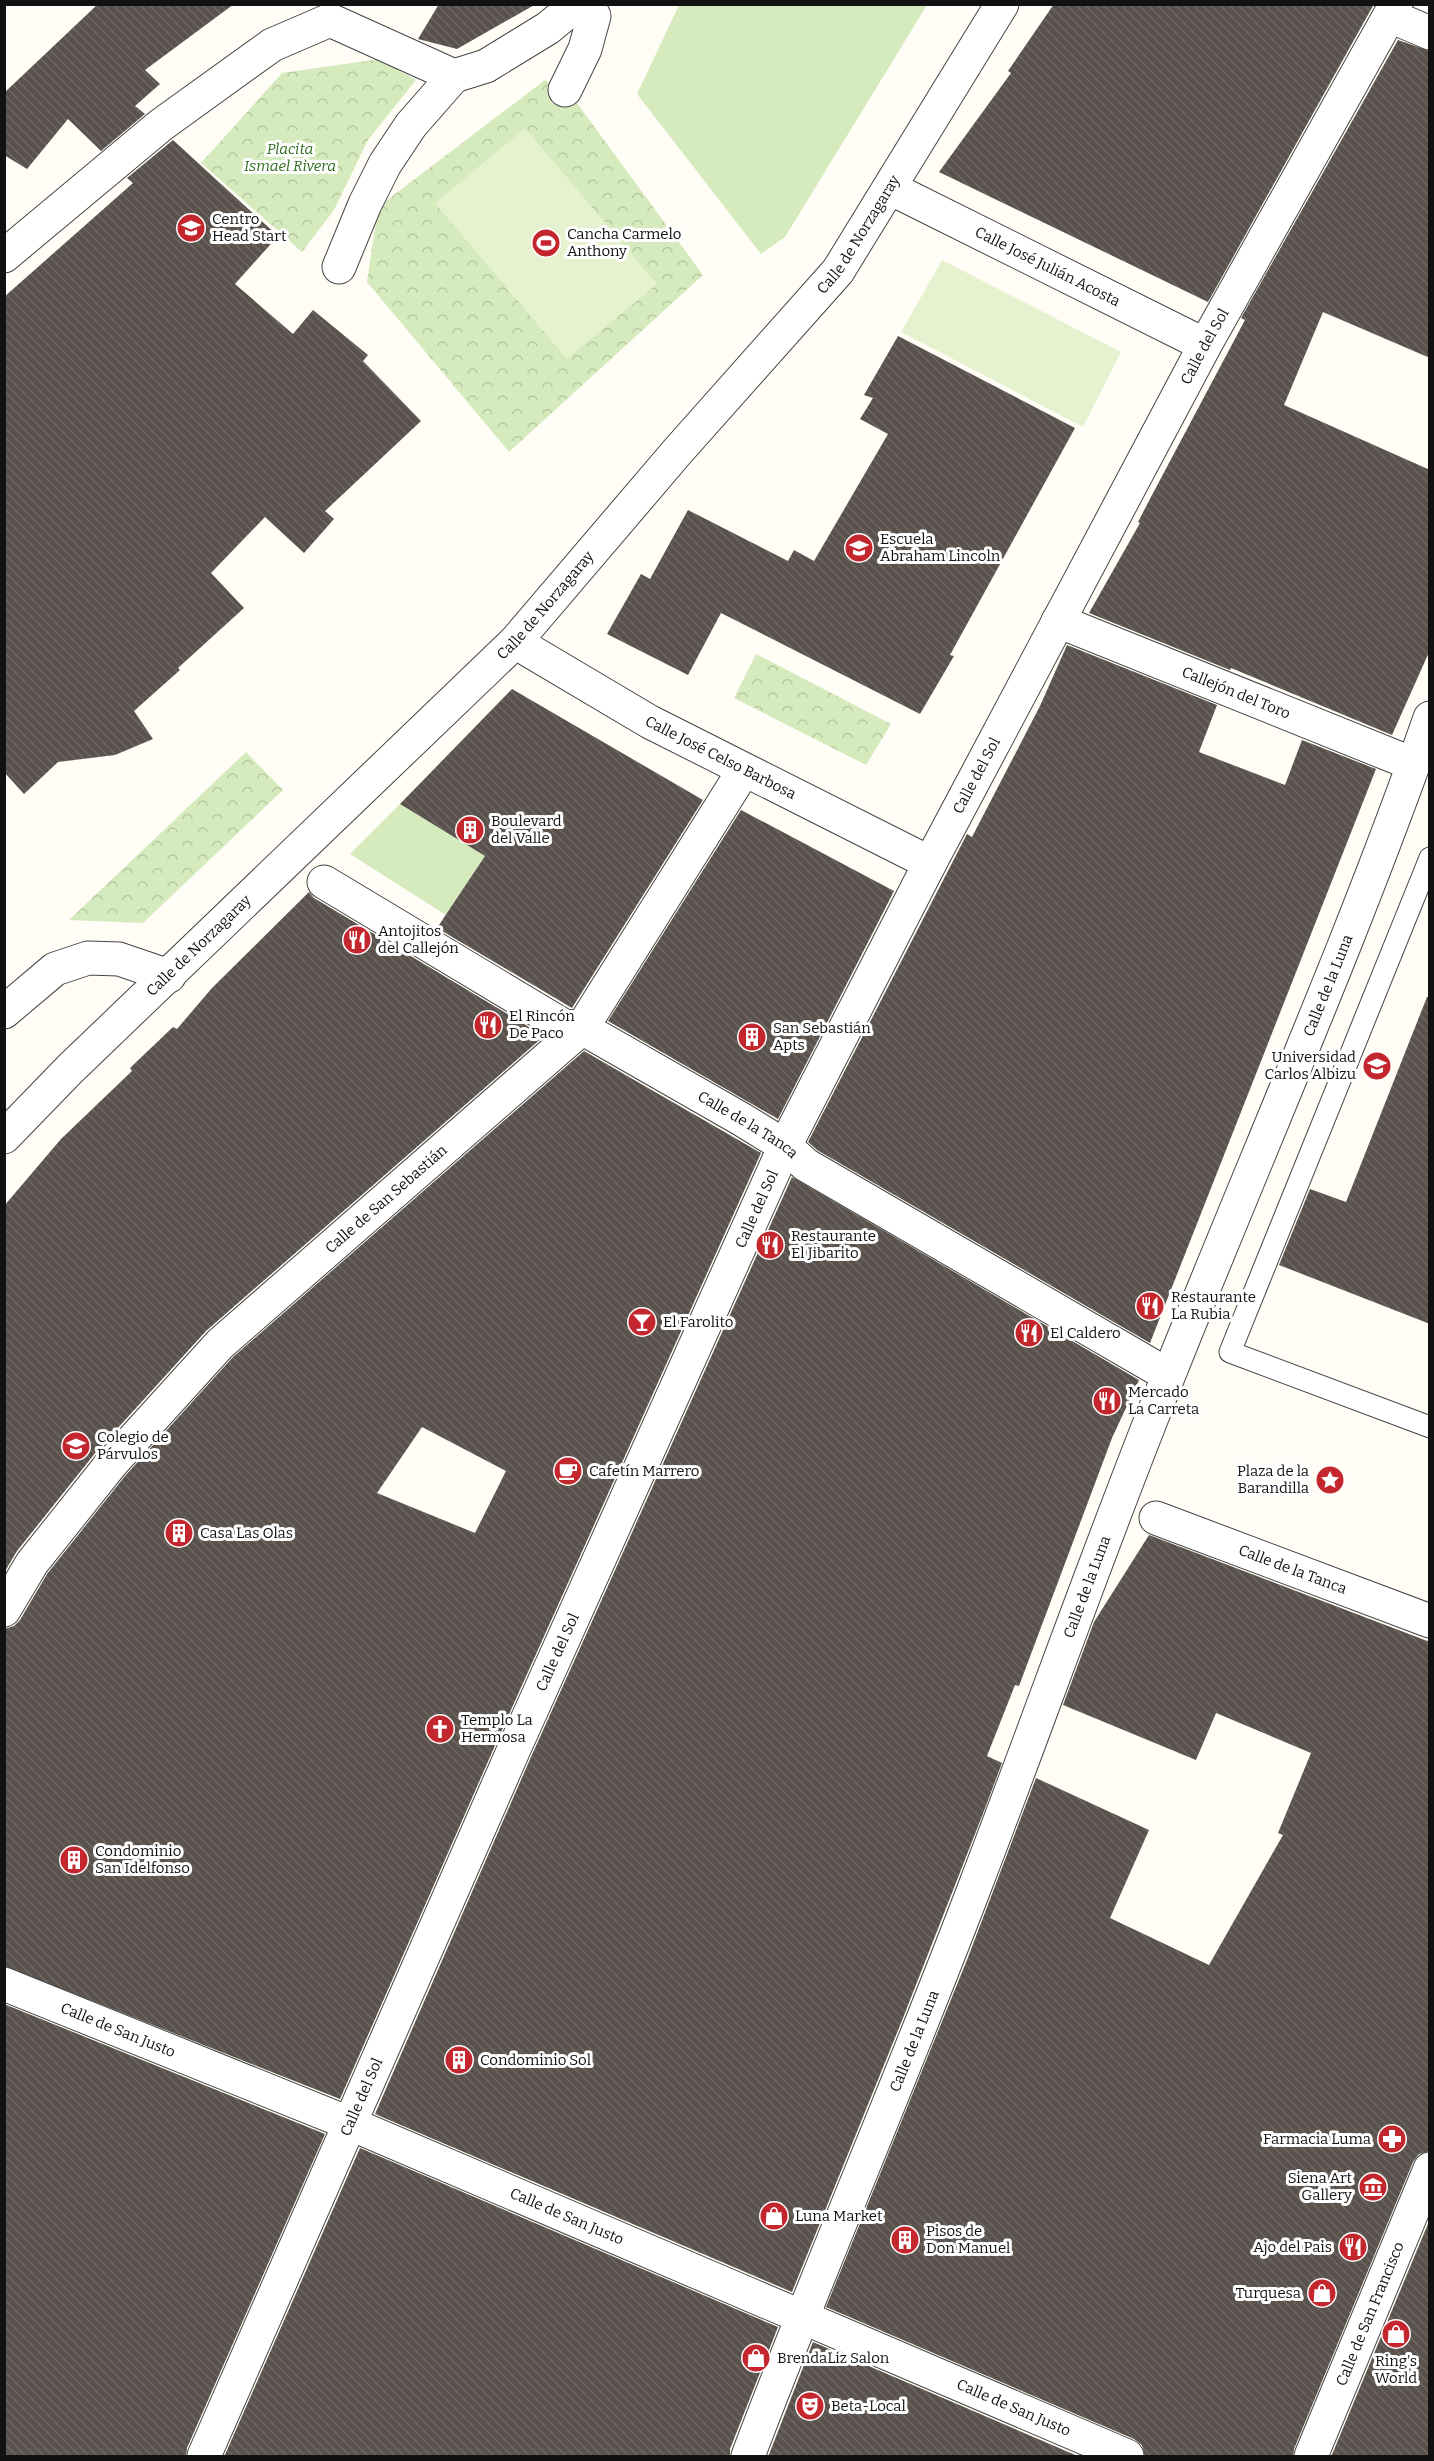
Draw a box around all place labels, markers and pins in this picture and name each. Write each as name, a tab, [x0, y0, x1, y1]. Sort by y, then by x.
place label: Centro Head Start	[212, 210, 287, 245]
school or university icon: Centro Head Start	[175, 212, 207, 244]
place label: Cancha Carmelo Anthony	[567, 225, 681, 260]
sports icon: Cancha Carmelo Anthony	[530, 227, 562, 259]
place label: Escuela Abraham Lincoln	[880, 530, 1001, 565]
school or university icon: Escuela Abraham Lincoln	[843, 532, 875, 564]
place label: Boulevard del Valle	[491, 812, 562, 847]
building icon: Boulevard del Valle	[454, 814, 486, 846]
place label: Antojitos del Callejón	[378, 922, 459, 957]
restaurant icon: Antojitos del Callejón	[341, 924, 373, 956]
place label: El Rincón De Paco	[509, 1007, 575, 1042]
restaurant icon: El Rincón De Paco	[472, 1009, 504, 1041]
place label: San Sebastián Apts	[773, 1019, 871, 1054]
building icon: San Sebastián Apts	[736, 1021, 768, 1053]
place label: Universidad Carlos Albizu	[1265, 1048, 1356, 1083]
school or university icon: Universidad Carlos Albizu	[1361, 1050, 1393, 1082]
place label: Restaurante El Jibarito	[791, 1227, 876, 1262]
restaurant icon: Restaurante El Jibarito	[754, 1229, 786, 1261]
place label: Restaurante La Rubia	[1171, 1288, 1256, 1323]
restaurant icon: Restaurante La Rubia	[1134, 1290, 1166, 1322]
bar icon: El Farolito	[626, 1306, 658, 1338]
place label: El Farolito	[663, 1313, 733, 1331]
restaurant icon: El Caldero	[1013, 1317, 1045, 1349]
place label: El Caldero	[1050, 1324, 1121, 1342]
place label: Mercado La Carreta	[1128, 1383, 1199, 1418]
restaurant icon: Mercado La Carreta	[1091, 1385, 1123, 1417]
place label: Colegio de Párvulos	[97, 1428, 169, 1463]
school or university icon: Colegio de Párvulos	[60, 1430, 92, 1462]
cafe icon: Cafetín Marrero	[552, 1455, 584, 1487]
place label: Cafetín Marrero	[589, 1462, 699, 1480]
place label: Plaza de la Barandilla	[1237, 1462, 1309, 1497]
place icon: Plaza de la Barandilla	[1314, 1464, 1346, 1496]
building icon: Casa Las Olas	[163, 1517, 195, 1549]
place label: Casa Las Olas	[200, 1524, 293, 1542]
place label: Templo La Hermosa	[461, 1711, 533, 1746]
church icon: Templo La Hermosa	[424, 1713, 456, 1745]
place label: Condominio San Idelfonso	[95, 1842, 190, 1877]
building icon: Condominio San Idelfonso	[58, 1844, 90, 1876]
building icon: Condominio Sol	[443, 2044, 475, 2076]
place label: Condominio Sol	[480, 2051, 591, 2069]
pharmacy icon: Farmacia Luma	[1376, 2123, 1408, 2155]
place label: Farmacia Luma	[1263, 2130, 1371, 2148]
place label: Siena Art Gallery	[1288, 2169, 1353, 2204]
museum icon: Siena Art Gallery	[1357, 2171, 1389, 2203]
shop icon: Luna Market	[758, 2200, 790, 2232]
place label: Luna Market	[795, 2207, 883, 2225]
place label: Pisos de Don Manuel	[926, 2222, 1010, 2257]
building icon: Pisos de Don Manuel	[889, 2224, 921, 2256]
restaurant icon: Ajo del Pais	[1337, 2231, 1369, 2263]
place label: Ajo del Pais	[1253, 2238, 1332, 2256]
shop icon: Turquesa	[1306, 2277, 1338, 2309]
place label: Turquesa	[1235, 2284, 1301, 2302]
shop icon: Ring's World	[1380, 2318, 1412, 2350]
shop icon: BrendaLiz Salon	[740, 2342, 772, 2374]
place label: BrendaLiz Salon	[777, 2349, 890, 2367]
place label: Ring's World	[1375, 2352, 1417, 2387]
theatre icon: Beta-Local	[794, 2390, 826, 2422]
place label: Beta-Local	[831, 2397, 906, 2415]

